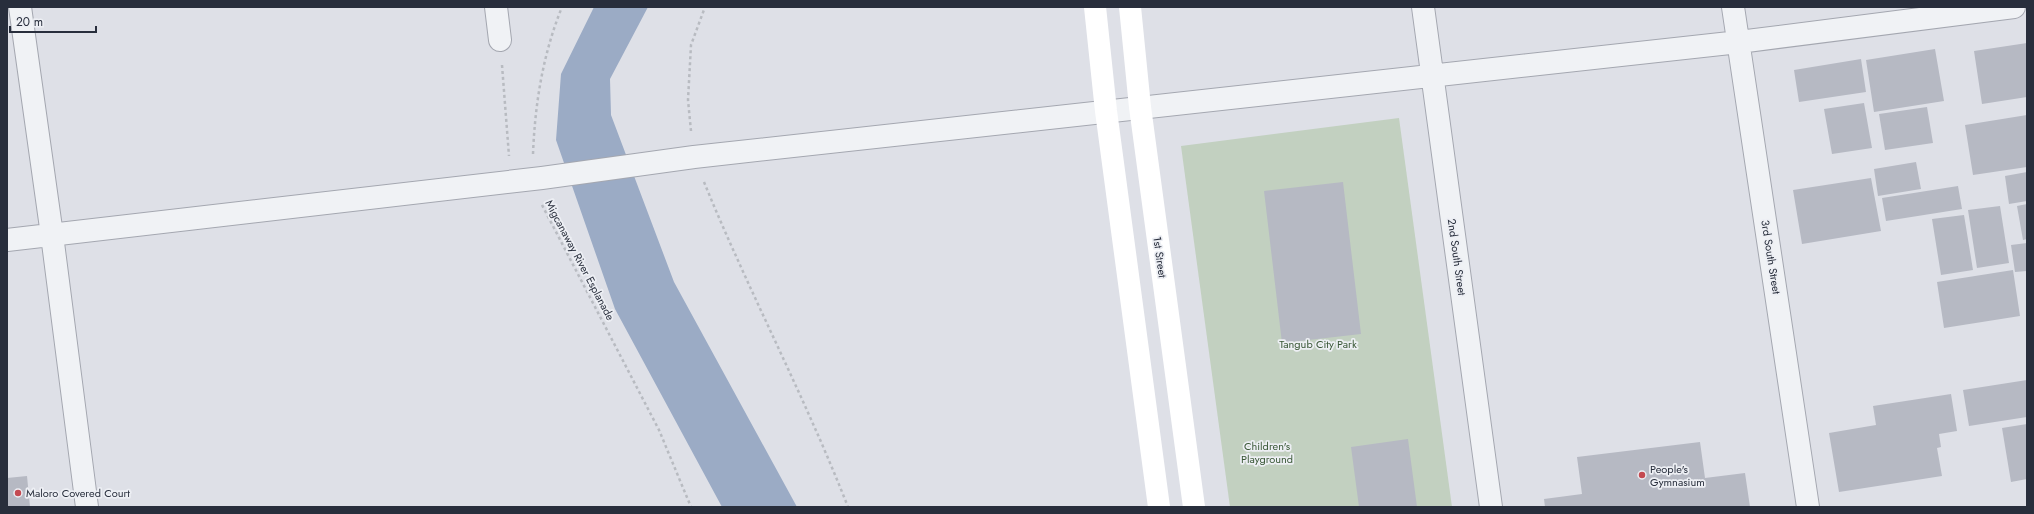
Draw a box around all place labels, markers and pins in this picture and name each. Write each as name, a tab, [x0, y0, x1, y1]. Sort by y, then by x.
place label: People's Gymnasium	[1650, 461, 1705, 490]
marker: People's Gymnasium	[1637, 470, 1647, 480]
place label: Maloro Covered Court	[26, 485, 130, 501]
marker: Maloro Covered Court	[13, 488, 23, 498]

